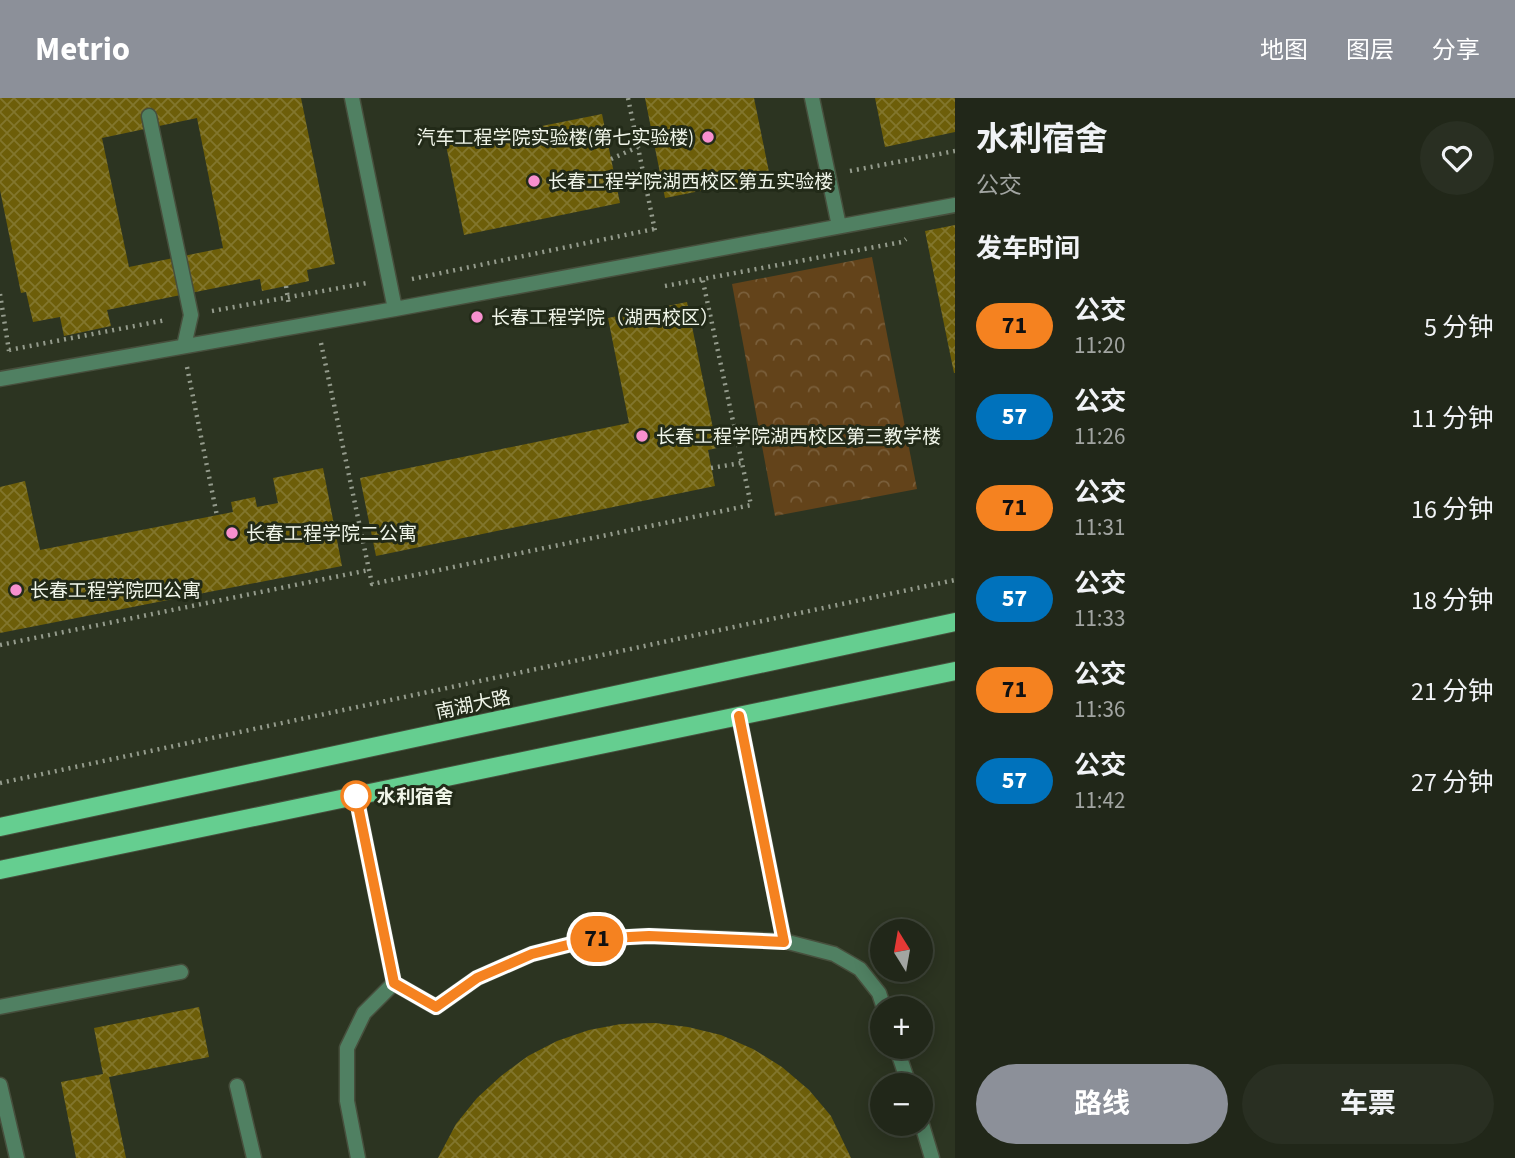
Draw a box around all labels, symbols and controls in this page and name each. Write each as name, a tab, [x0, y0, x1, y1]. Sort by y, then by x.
text: Metrio	[35, 26, 130, 73]
text: 地图	[1260, 33, 1308, 68]
text: 图层	[1346, 33, 1394, 68]
text: 分享	[1432, 33, 1480, 68]
text: 水利宿舍	[976, 116, 1108, 163]
button: heart	[1420, 121, 1494, 195]
place label: 汽车工程学院实验楼(第七实验楼)	[416, 125, 694, 152]
marker: 汽车工程学院实验楼(第七实验楼)	[700, 129, 716, 145]
place label: 长春工程学院湖西校区第五实验楼	[548, 169, 833, 196]
text: 公交	[976, 169, 1022, 202]
marker: 长春工程学院湖西校区第五实验楼	[526, 173, 542, 189]
text: 发车时间	[976, 230, 1080, 267]
text: 公交	[1074, 292, 1126, 329]
place label: 长春工程学院（湖西校区）	[491, 305, 719, 332]
text: 71	[1002, 308, 1027, 343]
marker: 长春工程学院（湖西校区）	[469, 309, 485, 325]
text: 5 分钟	[1424, 309, 1494, 346]
text: 11:20	[1074, 329, 1125, 362]
text: 公交	[1074, 383, 1126, 420]
text: 57	[1002, 399, 1027, 434]
text: 11 分钟	[1411, 400, 1494, 437]
text: 11:26	[1074, 420, 1125, 453]
place label: 长春工程学院湖西校区第三教学楼	[656, 424, 941, 451]
marker: 长春工程学院湖西校区第三教学楼	[634, 428, 650, 444]
text: 公交	[1074, 474, 1126, 511]
text: 71	[1002, 490, 1027, 525]
text: 16 分钟	[1411, 491, 1494, 528]
text: 11:31	[1074, 511, 1125, 544]
place label: 长春工程学院二公寓	[246, 521, 417, 548]
marker: 长春工程学院二公寓	[224, 525, 240, 541]
text: 公交	[1074, 565, 1126, 602]
place label: 长春工程学院四公寓	[30, 578, 201, 605]
text: 57	[1002, 581, 1027, 616]
marker: 长春工程学院四公寓	[8, 582, 24, 598]
text: 18 分钟	[1411, 582, 1494, 619]
text: 11:33	[1074, 602, 1125, 635]
text: 公交	[1074, 656, 1126, 693]
text: 71	[1002, 672, 1027, 707]
text: 21 分钟	[1411, 673, 1494, 710]
street label: 南湖大路	[433, 684, 513, 727]
text: 11:36	[1074, 693, 1125, 726]
text: 公交	[1074, 747, 1126, 784]
text: 57	[1002, 763, 1027, 798]
text: 27 分钟	[1411, 764, 1494, 801]
marker: 水利宿舍	[341, 781, 371, 811]
place label: 水利宿舍	[377, 784, 453, 811]
text: 11:42	[1074, 784, 1125, 817]
line badge: 71	[566, 916, 628, 962]
north arrow	[870, 919, 933, 982]
map controls	[870, 919, 933, 1136]
text: 71	[584, 921, 610, 956]
button: +	[870, 996, 933, 1059]
button: 路线	[976, 1064, 1228, 1144]
button: 车票	[1242, 1064, 1494, 1144]
button: −	[870, 1073, 933, 1136]

